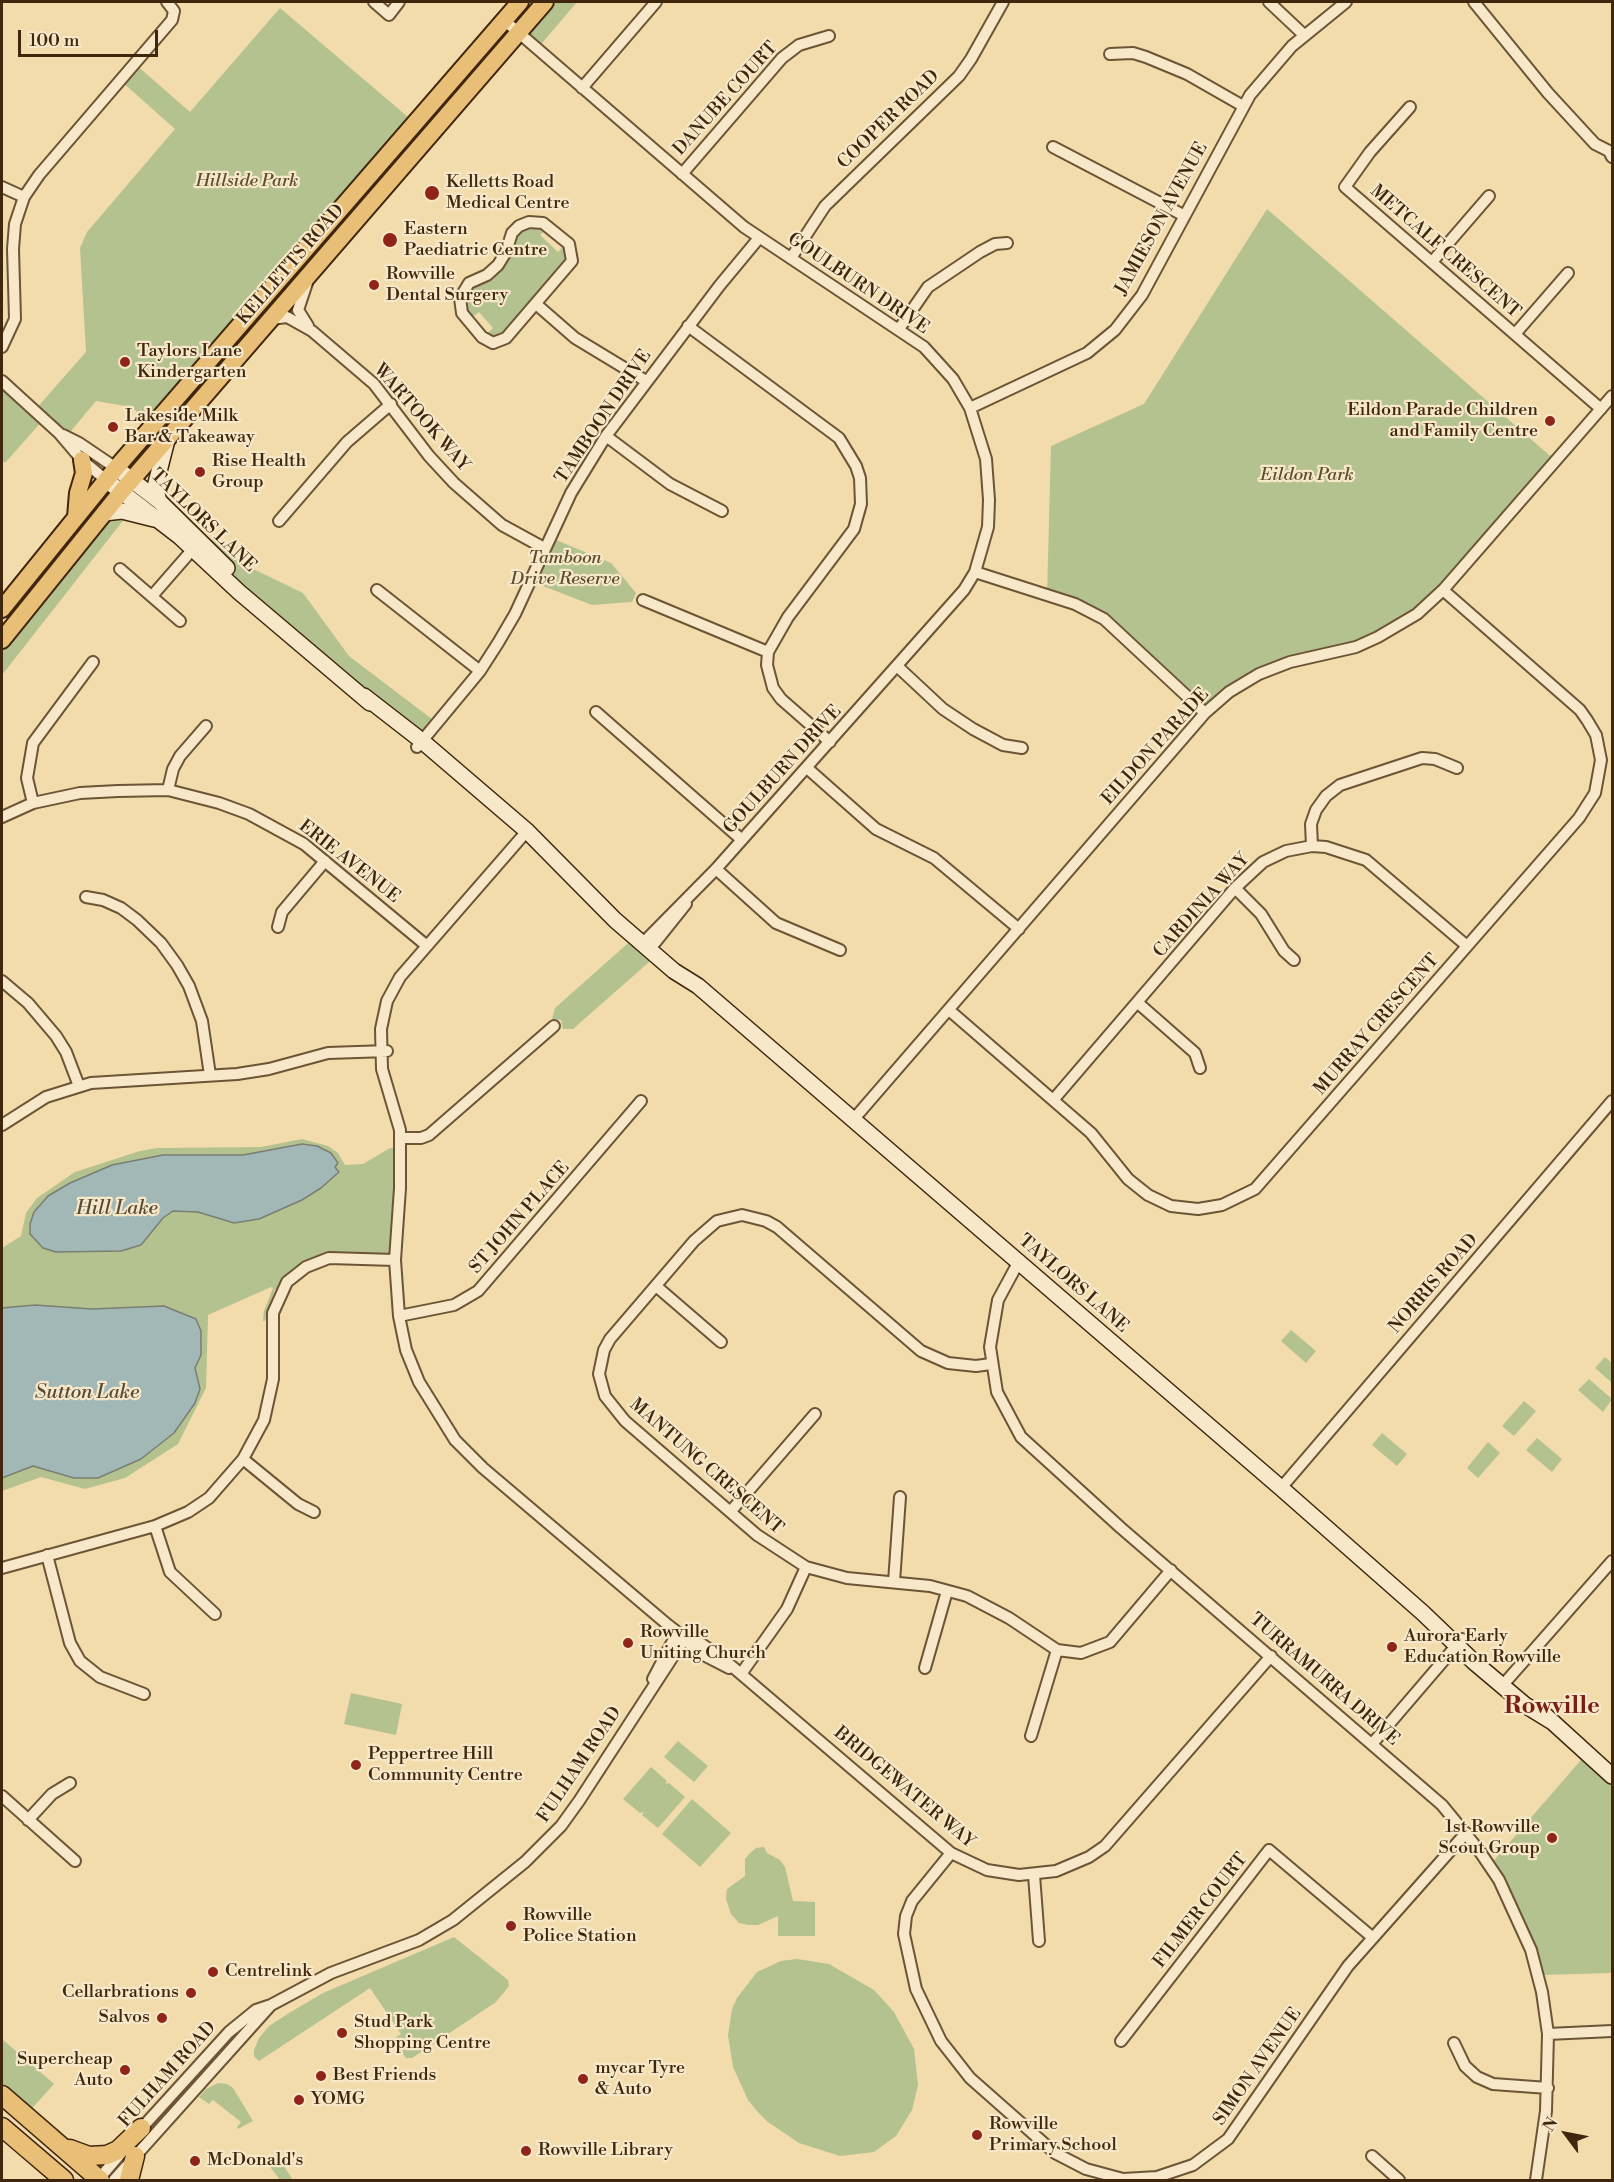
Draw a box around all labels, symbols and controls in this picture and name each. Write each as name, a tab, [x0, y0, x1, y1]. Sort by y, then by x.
scale bar	[21, 18, 160, 56]
text: 100 m	[29, 29, 80, 52]
street label: DANUBE COURT	[669, 38, 783, 160]
street label: COOPER ROAD	[834, 66, 944, 174]
street label: JAMIESON AVENUE	[1111, 139, 1213, 299]
park label: Hillside Park	[196, 171, 298, 193]
place label: Kelletts Road Medical Centre	[446, 172, 570, 214]
street label: METCALF CRESCENT	[1365, 181, 1525, 323]
marker: Kelletts Road Medical Centre	[423, 184, 441, 202]
street label: KELLETTS ROAD	[233, 200, 349, 330]
place label: Eastern Paediatric Centre	[404, 219, 547, 262]
street label: GOULBURN DRIVE	[783, 229, 933, 339]
marker: Eastern Paediatric Centre	[381, 231, 399, 249]
place label: Rowville Dental Surgery	[386, 264, 508, 306]
marker: Rowville Dental Surgery	[367, 278, 381, 292]
place label: Taylors Lane Kindergarten	[137, 341, 246, 384]
street label: TAMBOON DRIVE	[551, 346, 657, 488]
marker: Taylors Lane Kindergarten	[118, 355, 132, 369]
street label: WARTOOK WAY	[368, 360, 474, 476]
place label: Eildon Parade Children and Family Centre	[1347, 400, 1538, 442]
place label: Lakeside Milk Bar & Takeaway	[125, 406, 255, 448]
marker: Eildon Parade Children and Family Centre	[1543, 414, 1557, 428]
marker: Lakeside Milk Bar & Takeaway	[106, 420, 120, 434]
place label: Rise Health Group	[212, 451, 306, 494]
street label: TAYLORS LANE	[145, 465, 261, 577]
marker: Rise Health Group	[193, 465, 207, 479]
park label: Eildon Park	[1260, 465, 1354, 487]
park label: Tamboon Drive Reserve	[510, 548, 620, 590]
street label: EILDON PARADE	[1098, 684, 1214, 810]
street label: GOULBURN DRIVE	[719, 701, 847, 839]
street label: ERIE AVENUE	[294, 816, 404, 908]
street label: CARDINIA WAY	[1149, 849, 1255, 963]
street label: MURRAY CRESCENT	[1310, 950, 1444, 1100]
street label: ST JOHN PLACE	[465, 1158, 575, 1278]
water label: Hill Lake	[76, 1197, 158, 1221]
street label: TAYLORS LANE	[1013, 1230, 1133, 1338]
street label: NORRIS ROAD	[1385, 1230, 1483, 1338]
water label: Sutton Lake	[35, 1381, 139, 1405]
street label: MANTUNG CRESCENT	[625, 1394, 787, 1540]
street label: TURRAMURRA DRIVE	[1245, 1609, 1403, 1751]
place label: Rowville Uniting Church	[640, 1622, 766, 1664]
place label: Aurora Early Education Rowville	[1404, 1626, 1561, 1668]
marker: Rowville Uniting Church	[621, 1636, 635, 1650]
marker: Aurora Early Education Rowville	[1385, 1640, 1399, 1654]
district label: Rowville	[1504, 1693, 1600, 1721]
street label: FULHAM ROAD	[533, 1703, 627, 1827]
street label: BRIDGEWATER WAY	[829, 1723, 979, 1853]
place label: Peppertree Hill Community Centre	[368, 1744, 523, 1786]
marker: Peppertree Hill Community Centre	[349, 1758, 363, 1772]
place label: 1st Rowville Scout Group	[1439, 1817, 1540, 1860]
marker: 1st Rowville Scout Group	[1545, 1831, 1559, 1845]
street label: FILMER COURT	[1149, 1849, 1253, 1973]
place label: Rowville Police Station	[523, 1905, 637, 1948]
marker: Rowville Police Station	[504, 1919, 518, 1933]
place label: Centrelink	[225, 1961, 312, 1983]
marker: Centrelink	[206, 1965, 220, 1979]
place label: Cellarbrations	[62, 1982, 179, 2004]
marker: Cellarbrations	[184, 1986, 198, 2000]
street label: SIMON AVENUE	[1209, 2004, 1307, 2130]
place label: Salvos	[99, 2007, 150, 2029]
marker: Salvos	[155, 2011, 169, 2025]
place label: Stud Park Shopping Centre	[354, 2012, 491, 2054]
street label: FULHAM ROAD	[115, 2018, 221, 2132]
marker: Stud Park Shopping Centre	[335, 2026, 349, 2040]
place label: Supercheap Auto	[17, 2049, 113, 2092]
place label: mycar Tyre & Auto	[595, 2058, 685, 2100]
marker: Supercheap Auto	[118, 2063, 132, 2077]
place label: Best Friends	[333, 2065, 436, 2087]
marker: Best Friends	[314, 2069, 328, 2083]
marker: mycar Tyre & Auto	[576, 2072, 590, 2086]
place label: YOMG	[311, 2089, 365, 2111]
marker: YOMG	[292, 2093, 306, 2107]
north arrow	[1536, 2104, 1596, 2164]
place label: Rowville Primary School	[989, 2114, 1117, 2156]
text: N	[1539, 2114, 1563, 2135]
marker: Rowville Primary School	[970, 2128, 984, 2142]
place label: Rowville Library	[538, 2140, 673, 2162]
marker: Rowville Library	[519, 2144, 533, 2158]
place label: McDonald's	[207, 2150, 303, 2172]
marker: McDonald's	[188, 2154, 202, 2168]

